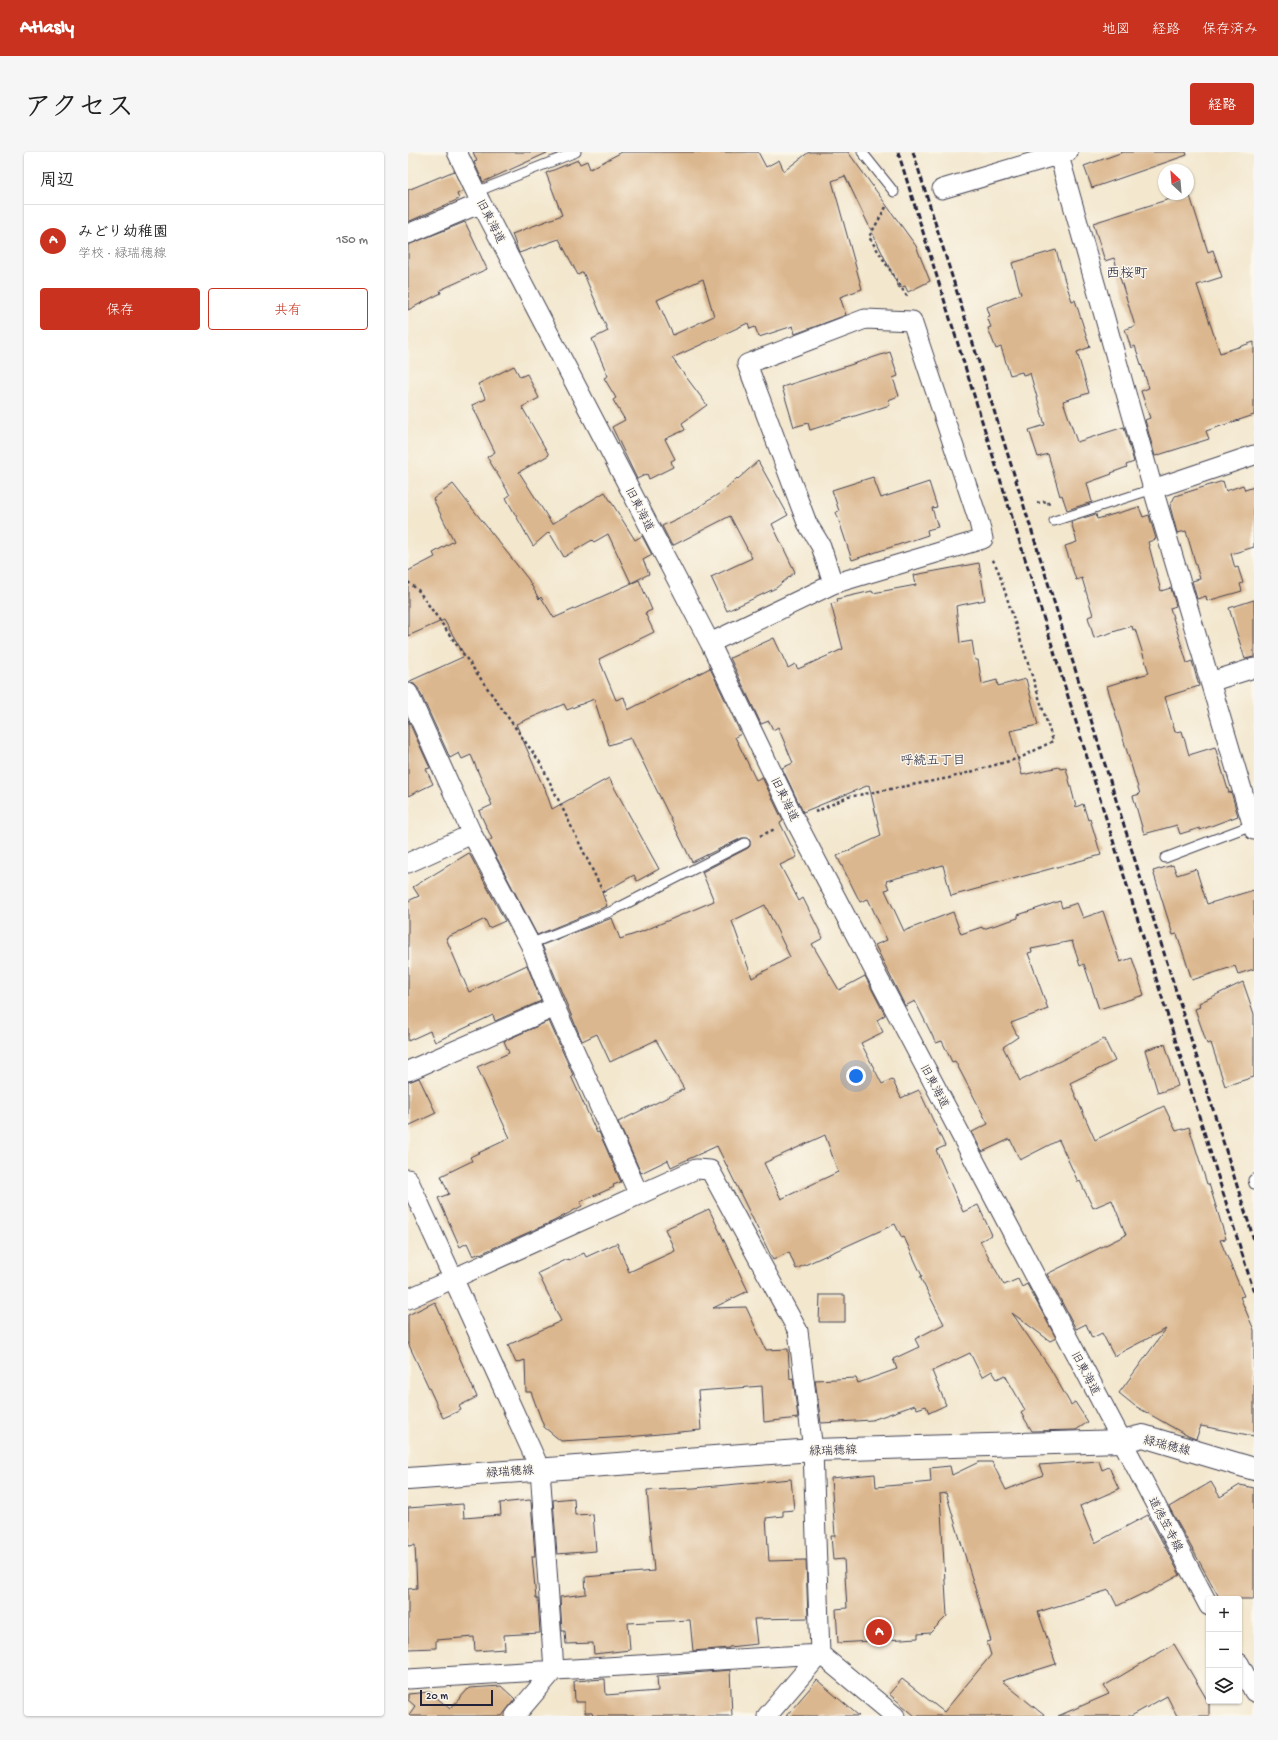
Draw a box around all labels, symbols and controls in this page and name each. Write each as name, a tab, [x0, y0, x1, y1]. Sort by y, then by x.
text: Atlasly	[20, 17, 74, 40]
text: 地図	[1102, 22, 1130, 39]
text: 経路	[1152, 22, 1180, 39]
text: 保存済み	[1202, 22, 1258, 39]
button: 経路	[1190, 83, 1254, 125]
text: アクセス	[24, 93, 134, 126]
north arrow	[1158, 164, 1194, 200]
text: 周辺	[40, 172, 74, 192]
street label: 旧東海道	[472, 197, 507, 246]
text: みどり幼稚園	[78, 224, 168, 242]
text: A	[49, 233, 57, 248]
text: 150 m	[336, 233, 368, 248]
text: 学校 · 緑瑞穂線	[78, 247, 166, 262]
district label: 西桜町	[1106, 266, 1148, 283]
button: 保存	[40, 288, 200, 330]
button: 共有	[208, 288, 368, 330]
street label: 旧東海道	[621, 485, 656, 534]
district label: 呼続五丁目	[900, 754, 966, 769]
street label: 旧東海道	[766, 775, 801, 825]
street label: 旧東海道	[916, 1062, 952, 1111]
your location	[846, 1066, 866, 1086]
street label: 旧東海道	[1067, 1349, 1103, 1398]
street label: 緑瑞穂線	[1142, 1433, 1192, 1460]
street label: 緑瑞穂線	[809, 1443, 857, 1460]
street label: 緑瑞穂線	[486, 1463, 535, 1482]
street label: 道徳笠寺線	[1144, 1495, 1185, 1555]
map controls	[1206, 1596, 1242, 1704]
button: +	[1206, 1596, 1242, 1632]
pin: A	[866, 1617, 892, 1647]
button: −	[1206, 1632, 1242, 1668]
button: layers	[1206, 1668, 1242, 1704]
scale bar	[420, 1688, 493, 1707]
text: 20 m	[426, 1691, 448, 1703]

